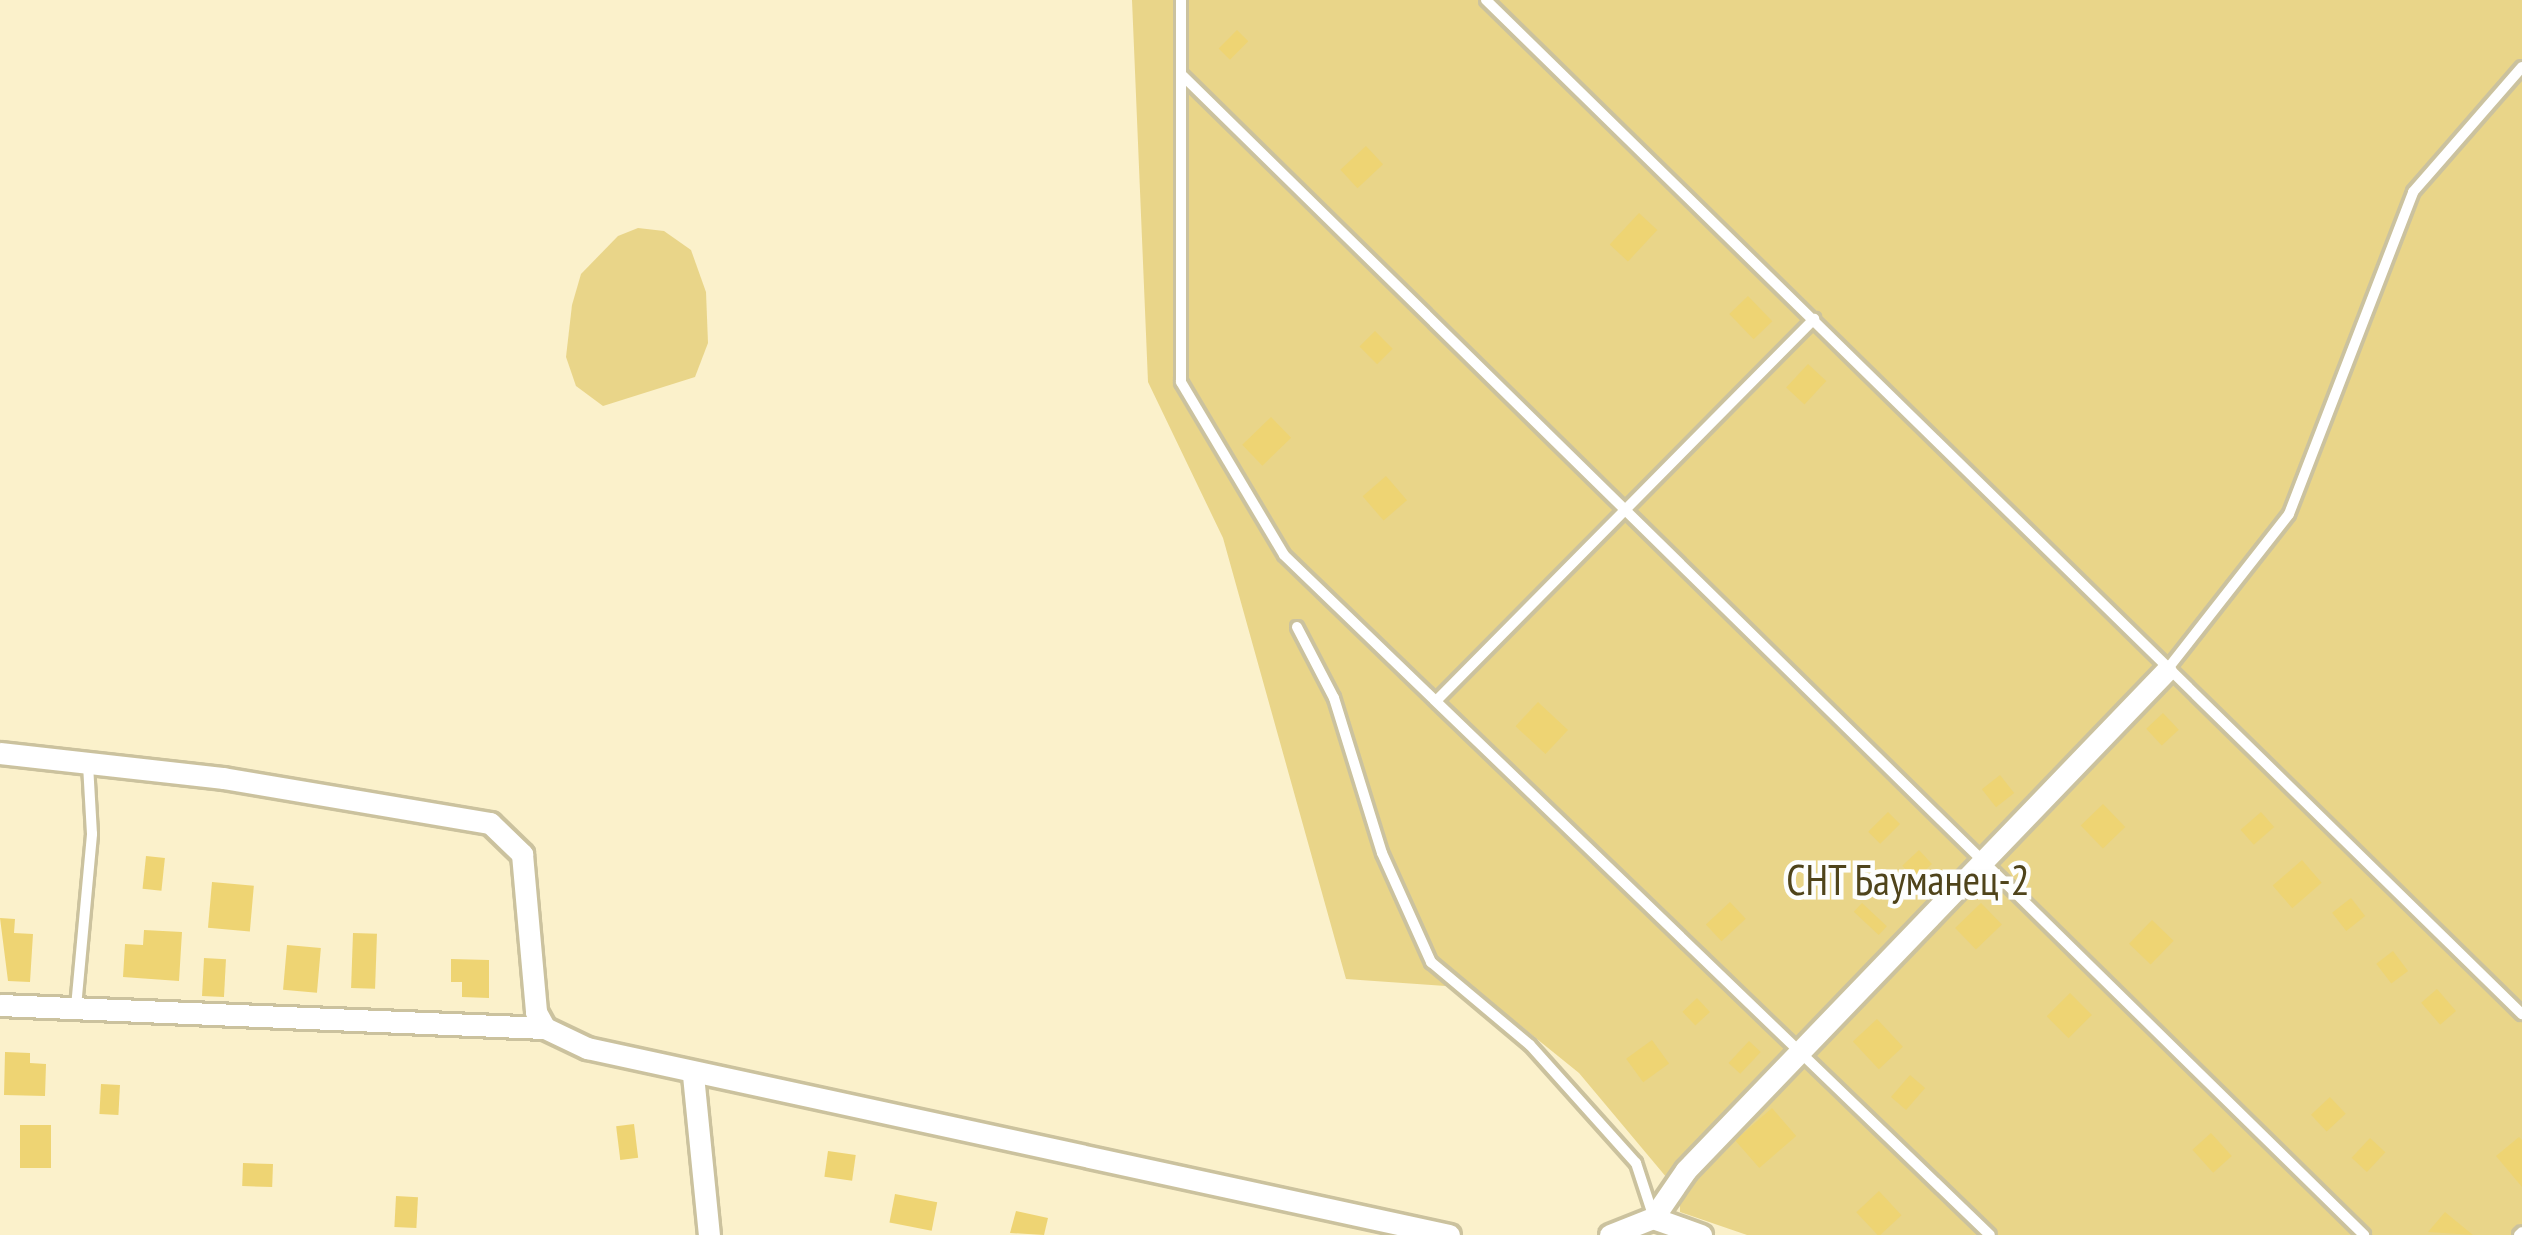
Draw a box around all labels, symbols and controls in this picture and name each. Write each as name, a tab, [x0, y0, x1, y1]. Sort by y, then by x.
park label: СНТ Бауманец-2	[1786, 855, 2030, 905]

